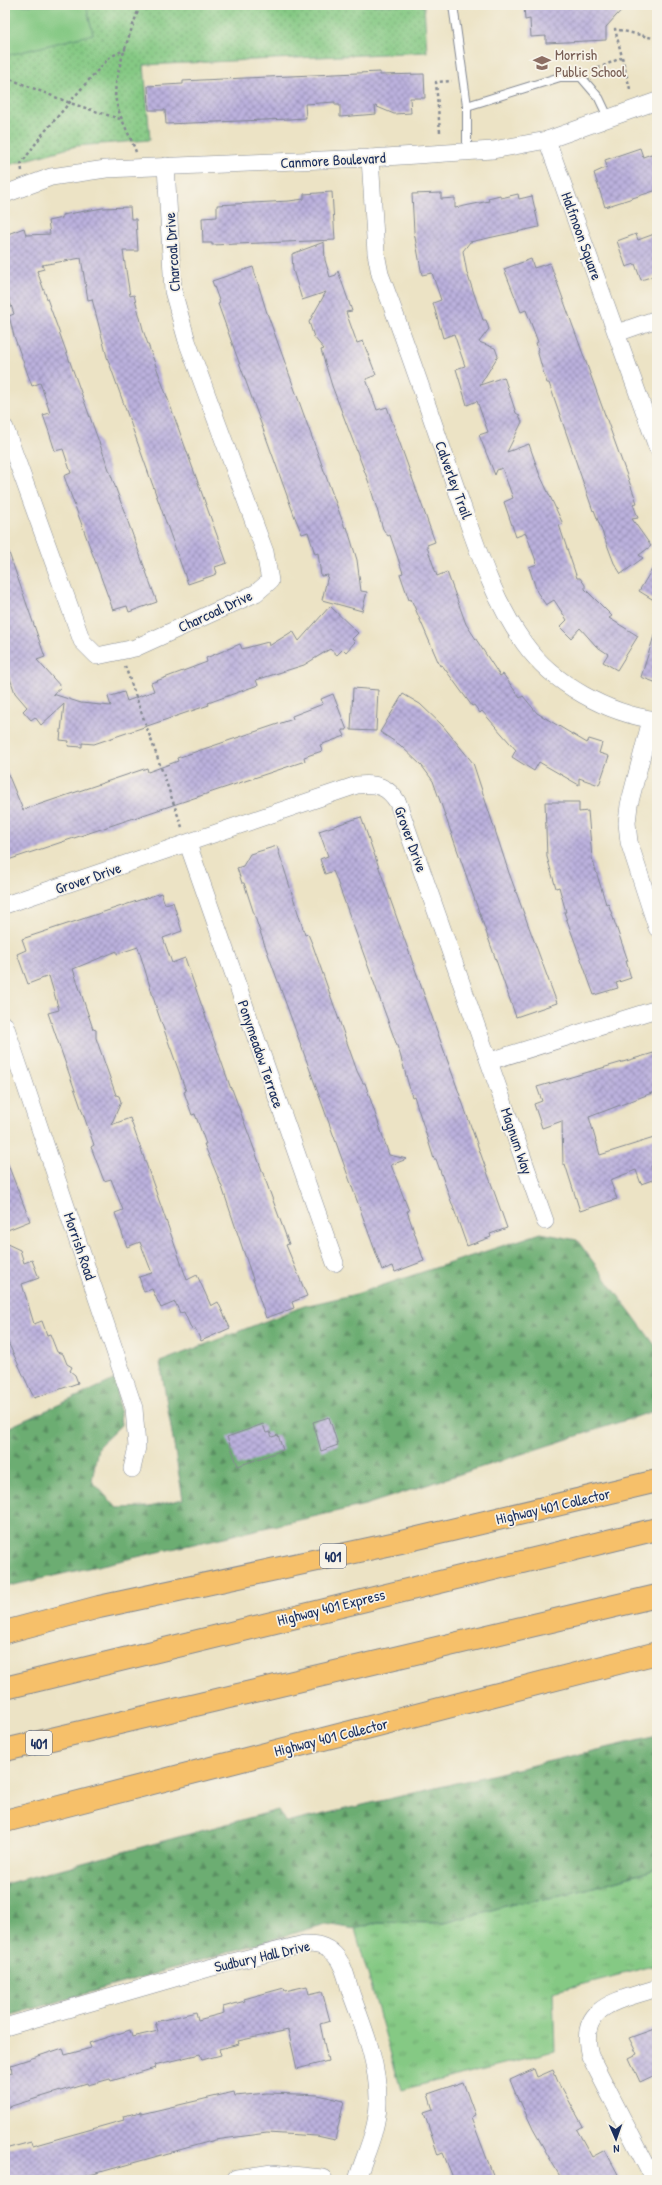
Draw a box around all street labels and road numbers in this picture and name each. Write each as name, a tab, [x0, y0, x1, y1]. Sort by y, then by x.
street label: Canmore Boulevard	[280, 147, 386, 173]
street label: Halfmoon Square	[556, 189, 608, 283]
street label: Charcoal Drive	[159, 212, 185, 292]
street label: Calverley Trail	[430, 438, 478, 522]
street label: Charcoal Drive	[174, 585, 256, 637]
street label: Grover Drive	[389, 803, 433, 875]
street label: Grover Drive	[52, 857, 124, 899]
street label: Ponymeadow Terrace	[233, 997, 289, 1111]
street label: Magnum Way	[496, 1105, 538, 1177]
street label: Morrish Road	[59, 1209, 101, 1283]
street label: Highway 401 Collector	[494, 1483, 612, 1529]
road number: 401	[320, 1544, 346, 1568]
street label: Highway 401 Express	[275, 1583, 387, 1631]
street label: Highway 401 Collector	[272, 1713, 390, 1761]
road number: 401	[26, 1731, 52, 1755]
street label: Sudbury Hall Drive	[212, 1935, 312, 1977]

